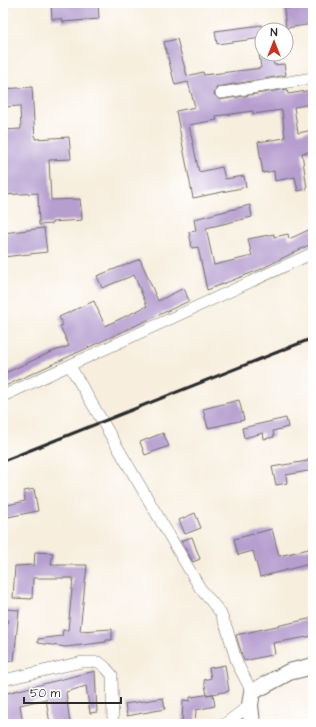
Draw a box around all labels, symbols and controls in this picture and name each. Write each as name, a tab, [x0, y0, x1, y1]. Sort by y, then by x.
north arrow	[254, 22, 294, 62]
text: N	[271, 25, 278, 40]
scale bar	[24, 679, 121, 705]
text: 50 m	[30, 685, 61, 702]

